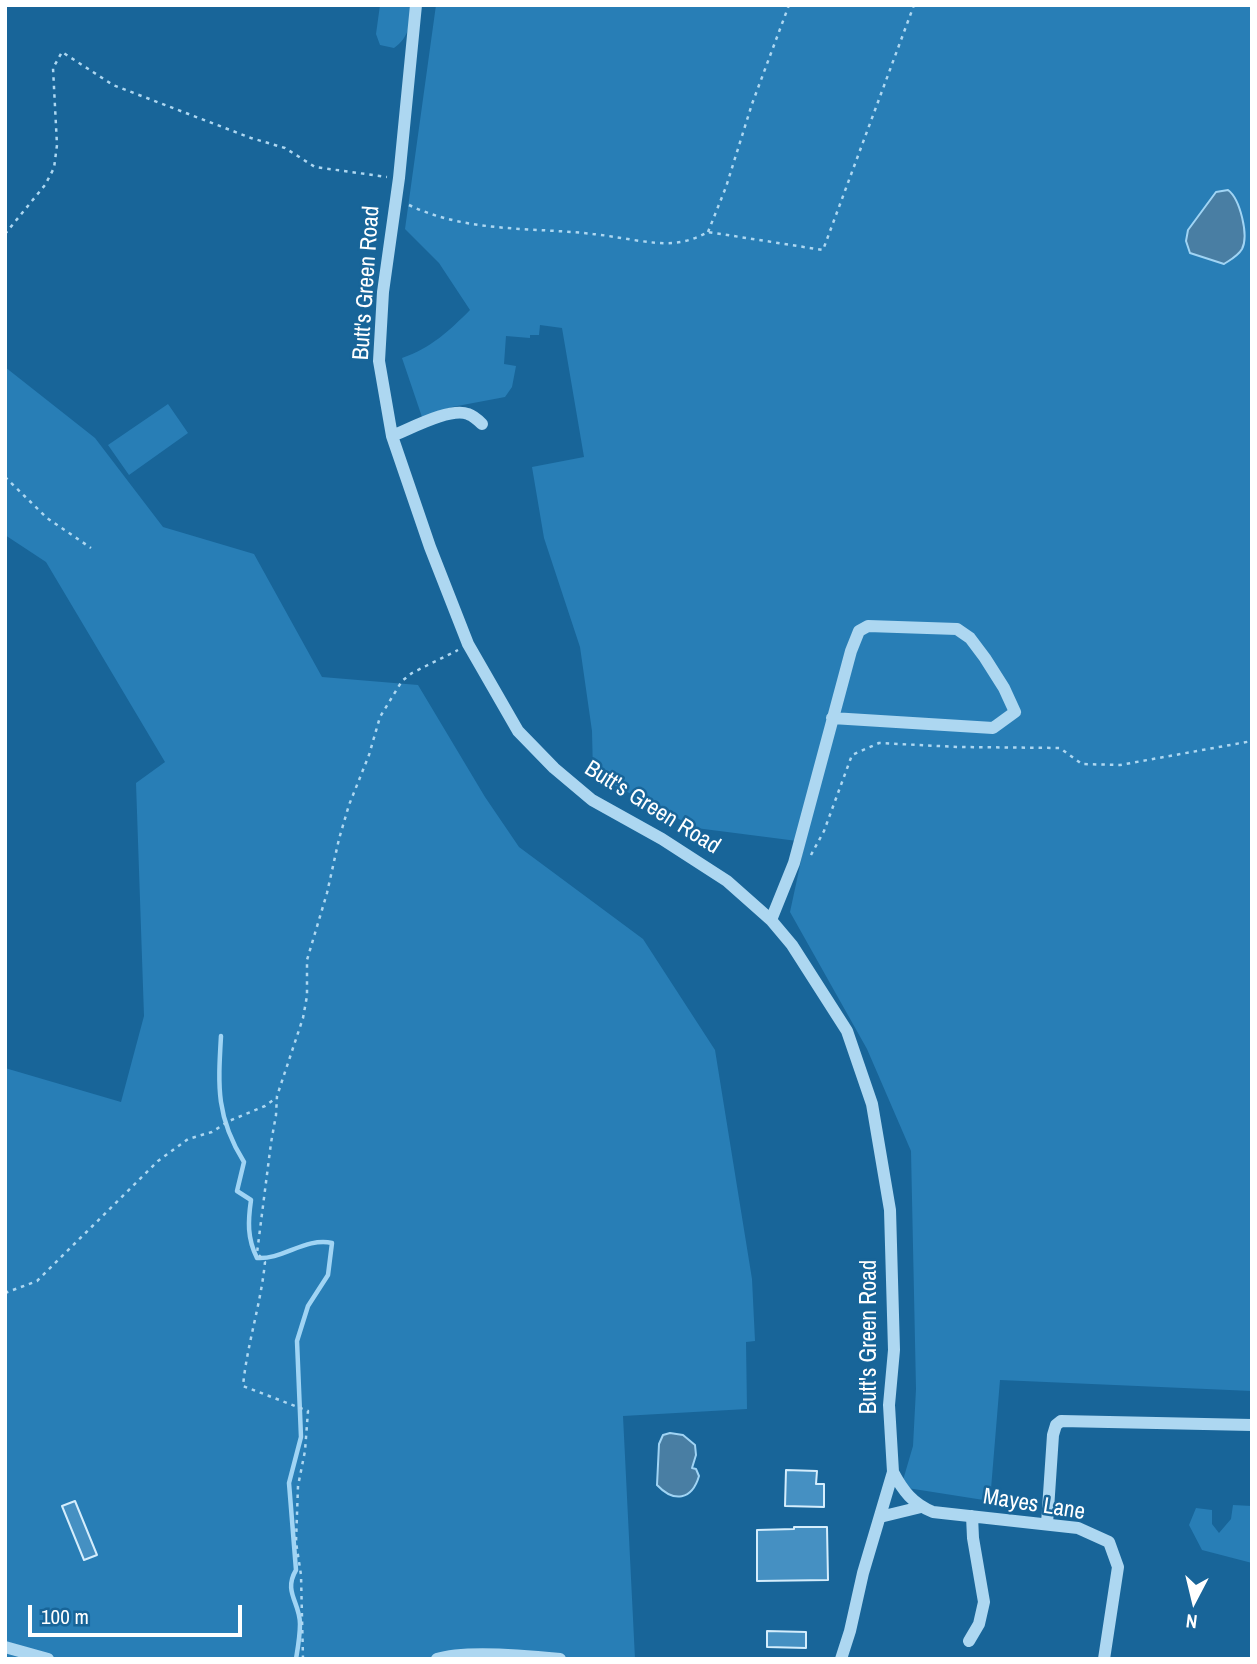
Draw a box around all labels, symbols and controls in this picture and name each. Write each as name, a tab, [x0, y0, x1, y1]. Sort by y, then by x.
street label: Butt's Green Road	[348, 205, 386, 361]
street label: Butt's Green Road	[579, 755, 725, 861]
street label: Butt's Green Road	[856, 1260, 884, 1414]
street label: Mayes Lane	[981, 1483, 1087, 1527]
north arrow	[1159, 1566, 1229, 1636]
scale bar	[32, 1590, 245, 1634]
text: 100 m	[41, 1602, 89, 1631]
text: N	[1184, 1608, 1199, 1635]

